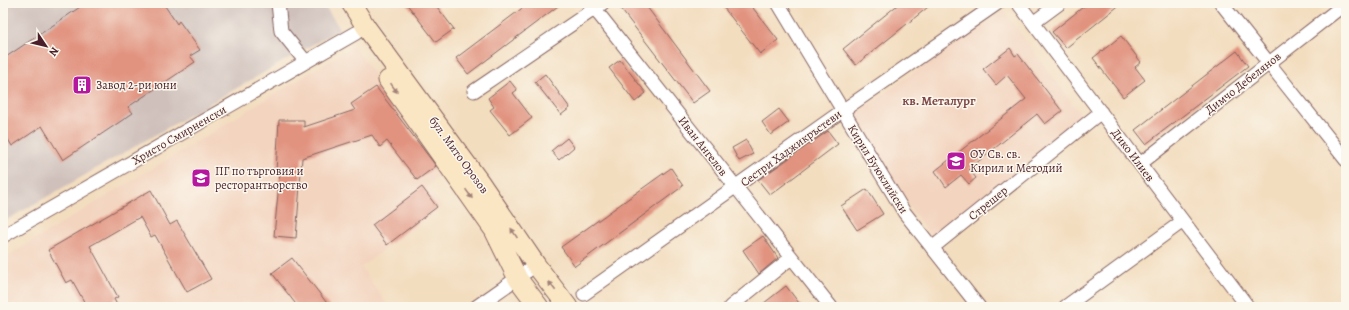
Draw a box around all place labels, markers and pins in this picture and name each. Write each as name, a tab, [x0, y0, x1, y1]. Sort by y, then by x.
building icon: Завод 2-ри юни	[71, 74, 93, 96]
place label: Завод 2-ри юни	[96, 77, 177, 93]
place label: ОУ Св. св. Кирил и Методий	[970, 146, 1063, 176]
school or university icon: ОУ Св. св. Кирил и Методий	[945, 150, 967, 172]
place label: ПГ по търговия и ресторантьорство	[215, 163, 307, 193]
school or university icon: ПГ по търговия и ресторантьорство	[190, 167, 212, 189]

